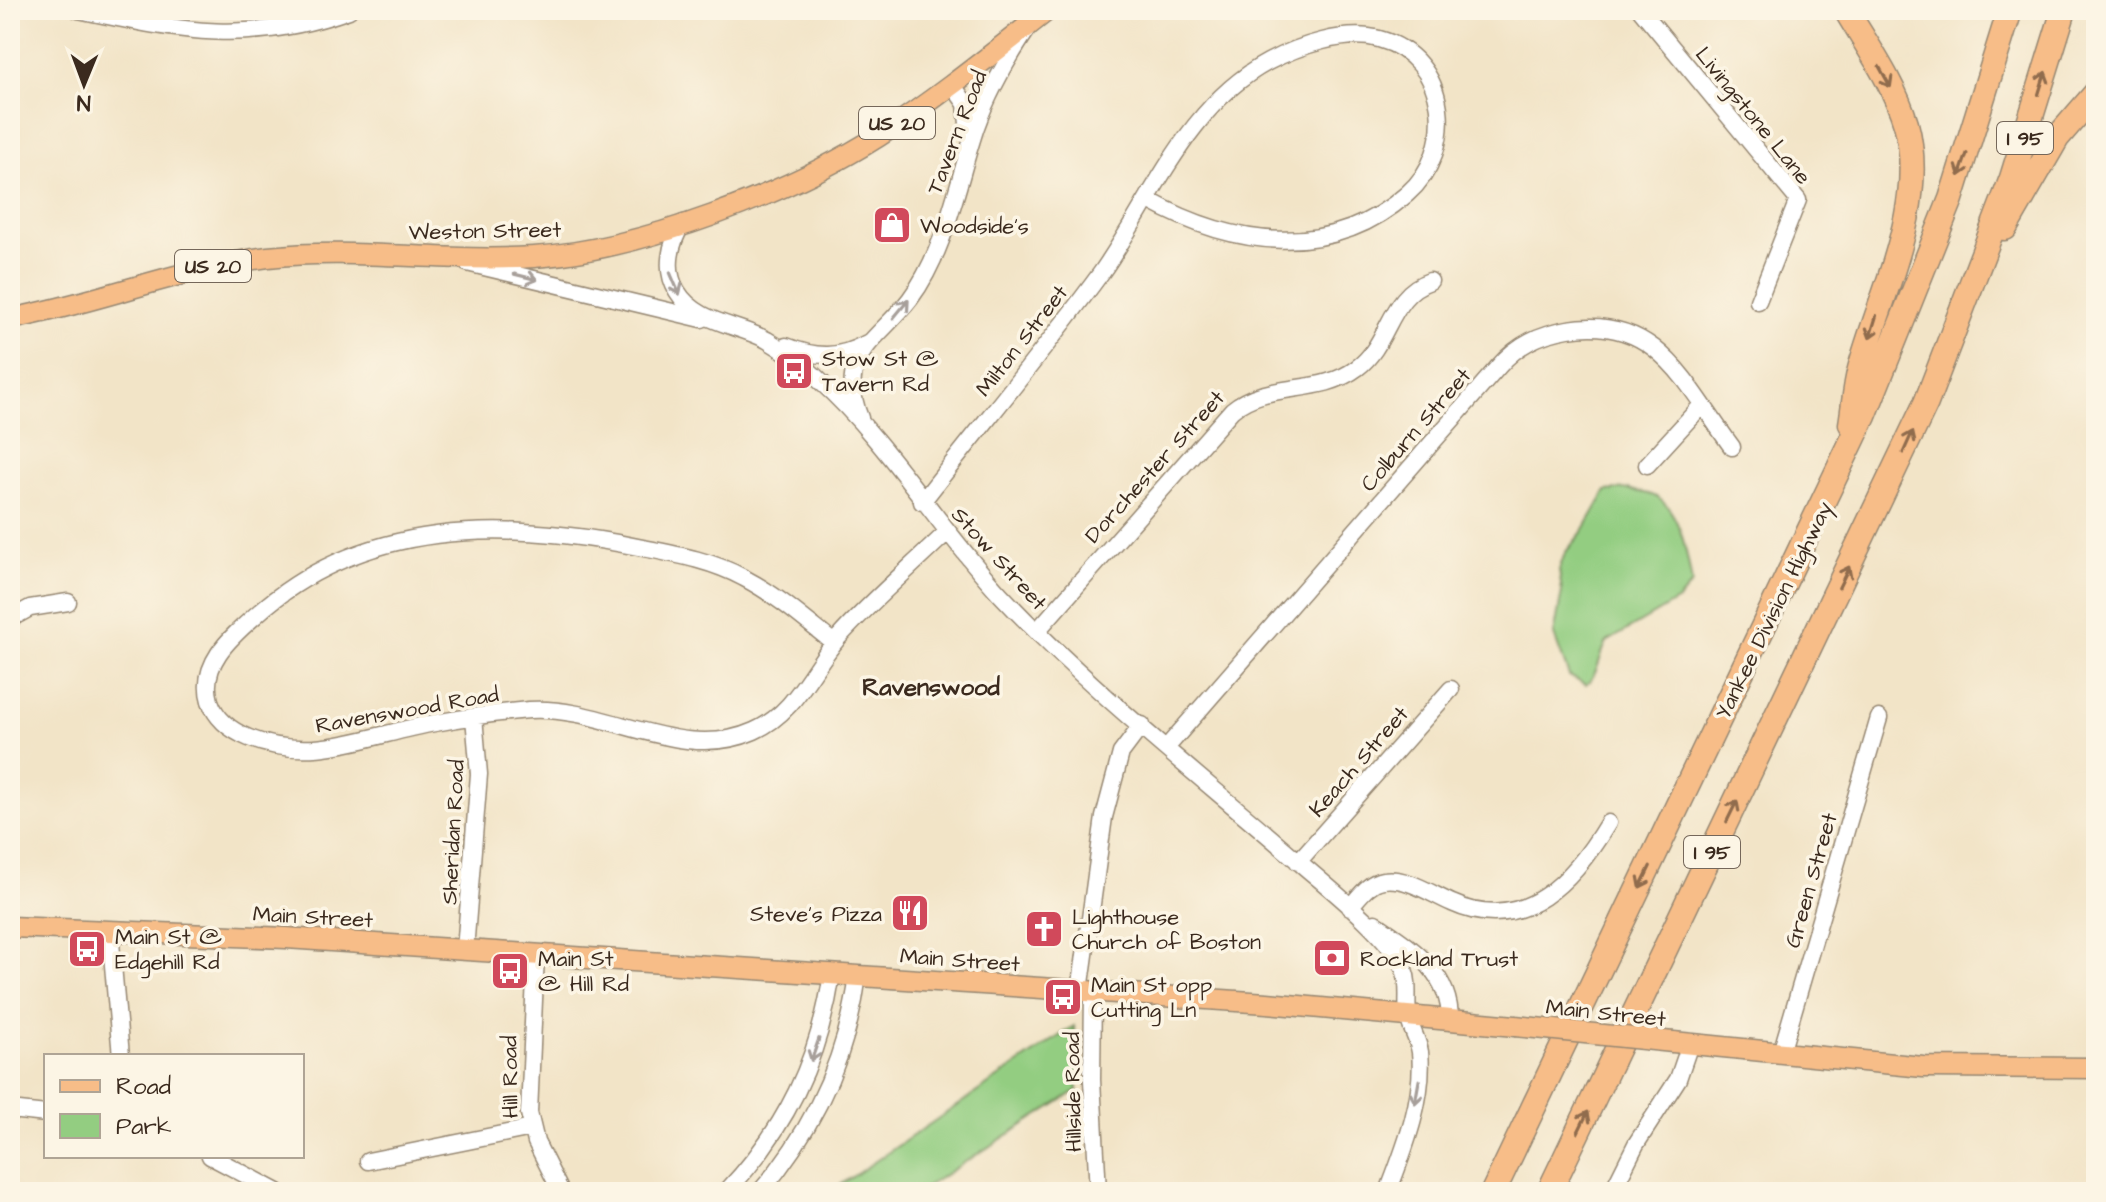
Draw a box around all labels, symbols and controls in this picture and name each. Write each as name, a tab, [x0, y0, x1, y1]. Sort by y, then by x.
street label: Livingstone Lane	[1687, 41, 1818, 192]
north arrow	[44, 44, 124, 124]
one-way arrow	[1877, 65, 1893, 88]
street label: Tavern Road	[920, 66, 995, 199]
one-way arrow	[2035, 71, 2050, 97]
text: N	[76, 87, 91, 118]
road number: US 20	[859, 107, 935, 139]
road number: I 95	[1997, 122, 2053, 154]
one-way arrow	[1954, 152, 1969, 177]
shop icon: Woodside's	[871, 204, 913, 246]
place label: Woodside's	[920, 211, 1029, 242]
street label: Weston Street	[408, 215, 562, 248]
road number: US 20	[175, 250, 251, 282]
one-way arrow	[513, 271, 539, 286]
one-way arrow	[669, 271, 684, 296]
street label: Milton Street	[969, 279, 1076, 403]
one-way arrow	[892, 299, 910, 320]
one-way arrow	[1865, 313, 1880, 339]
place label: Stow St @ Tavern Rd	[822, 344, 939, 400]
bus stop icon: Stow St @ Tavern Rd	[773, 350, 815, 392]
street label: Colburn Street	[1354, 361, 1479, 499]
street label: Dorchester Street	[1078, 384, 1232, 550]
one-way arrow	[1901, 430, 1916, 454]
street label: Yankee Division Highway	[1708, 496, 1842, 725]
street label: Stow Street	[944, 500, 1054, 618]
one-way arrow	[1837, 565, 1852, 589]
district label: Ravenswood	[862, 671, 1000, 705]
street label: Ravenswood Road	[313, 679, 501, 742]
street label: Keach Street	[1302, 700, 1416, 824]
street label: Sheridan Road	[434, 759, 473, 905]
one-way arrow	[1725, 800, 1740, 824]
street label: Green Street	[1777, 809, 1846, 951]
road number: I 95	[1684, 836, 1740, 868]
one-way arrow	[1637, 864, 1652, 888]
restaurant icon: Steve's Pizza	[889, 892, 931, 934]
street label: Main Street	[252, 899, 374, 936]
place label: Steve's Pizza	[750, 899, 882, 930]
place label: Lighthouse Church of Boston	[1072, 902, 1261, 958]
church icon: Lighthouse Church of Boston	[1023, 908, 1065, 950]
place label: Main St @ Edgehill Rd	[115, 922, 222, 979]
bus stop icon: Main St @ Edgehill Rd	[66, 928, 108, 970]
bank icon: Rockland Trust	[1311, 937, 1353, 979]
street label: Main Street	[899, 941, 1021, 980]
place label: Main St @ Hill Rd	[538, 944, 629, 1000]
place label: Rockland Trust	[1360, 944, 1518, 975]
bus stop icon: Main St @ Hill Rd	[489, 950, 531, 992]
place label: Main St opp Cutting Ln	[1091, 970, 1212, 1027]
bus stop icon: Main St opp Cutting Ln	[1042, 976, 1084, 1018]
street label: Main Street	[1544, 992, 1667, 1035]
street label: Hillside Road	[1057, 1031, 1090, 1152]
street label: Hill Road	[494, 1035, 527, 1119]
one-way arrow	[807, 1037, 822, 1063]
legend	[44, 1054, 304, 1158]
text: Road	[116, 1070, 171, 1104]
one-way arrow	[1408, 1079, 1423, 1104]
text: Park	[116, 1110, 172, 1144]
one-way arrow	[1576, 1110, 1591, 1134]

